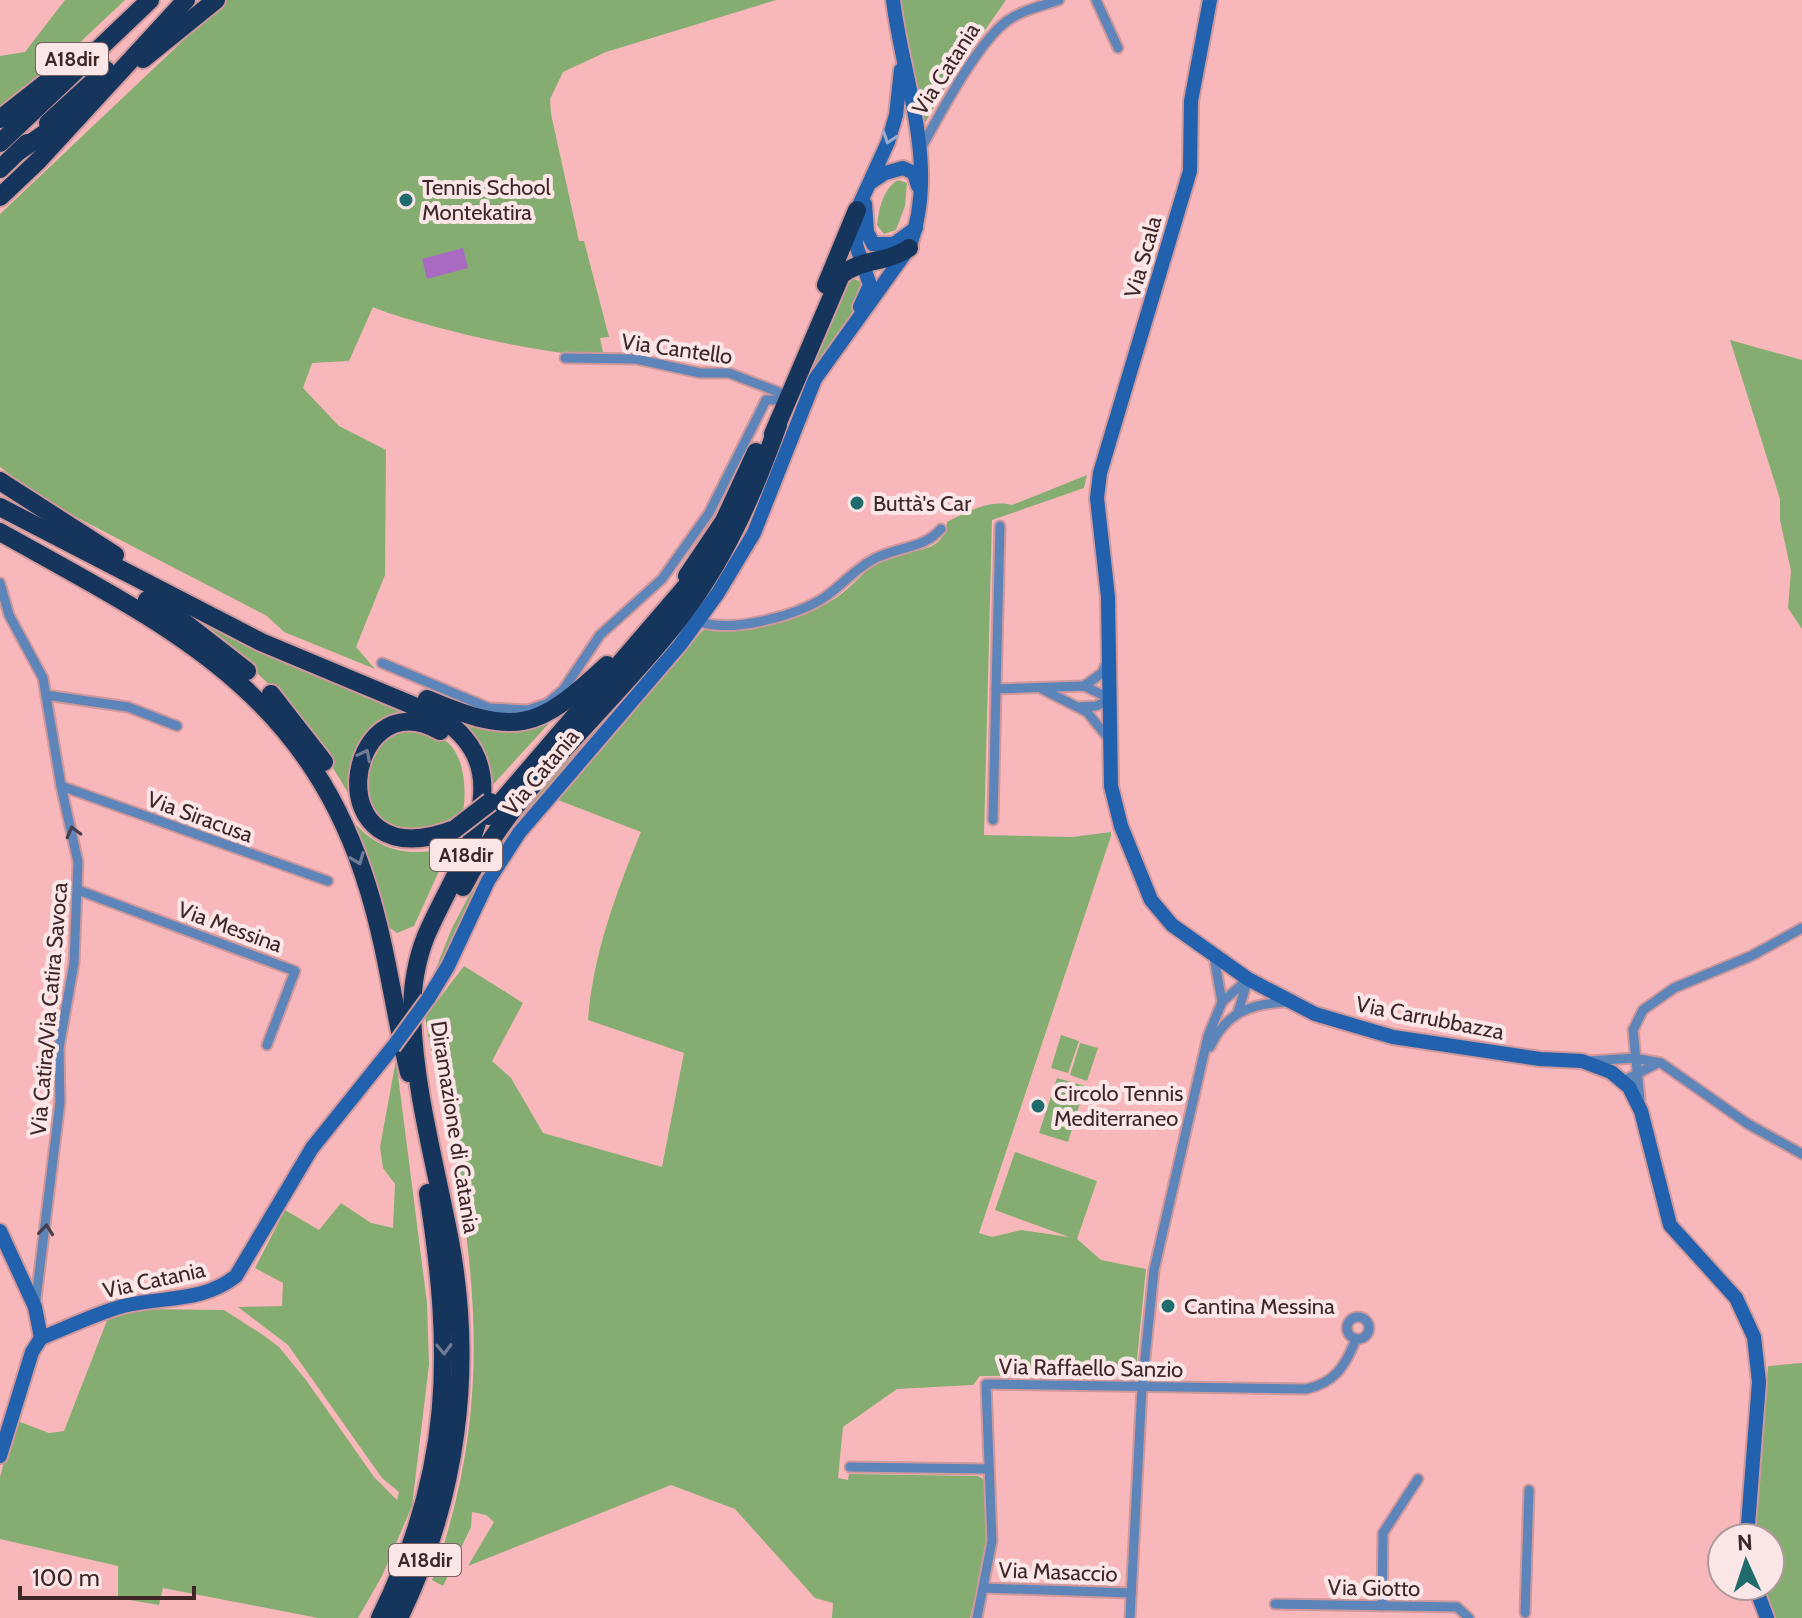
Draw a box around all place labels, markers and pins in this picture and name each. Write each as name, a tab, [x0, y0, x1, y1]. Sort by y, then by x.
place label: Tennis School Montekatira	[422, 174, 552, 226]
marker: Tennis School Montekatira	[397, 191, 415, 209]
place label: Buttà's Car	[873, 490, 971, 517]
marker: Buttà's Car	[848, 494, 866, 512]
place label: Circolo Tennis Mediterraneo	[1054, 1080, 1183, 1132]
marker: Circolo Tennis Mediterraneo	[1029, 1097, 1047, 1115]
place label: Cantina Messina	[1184, 1293, 1335, 1320]
marker: Cantina Messina	[1159, 1297, 1177, 1315]

